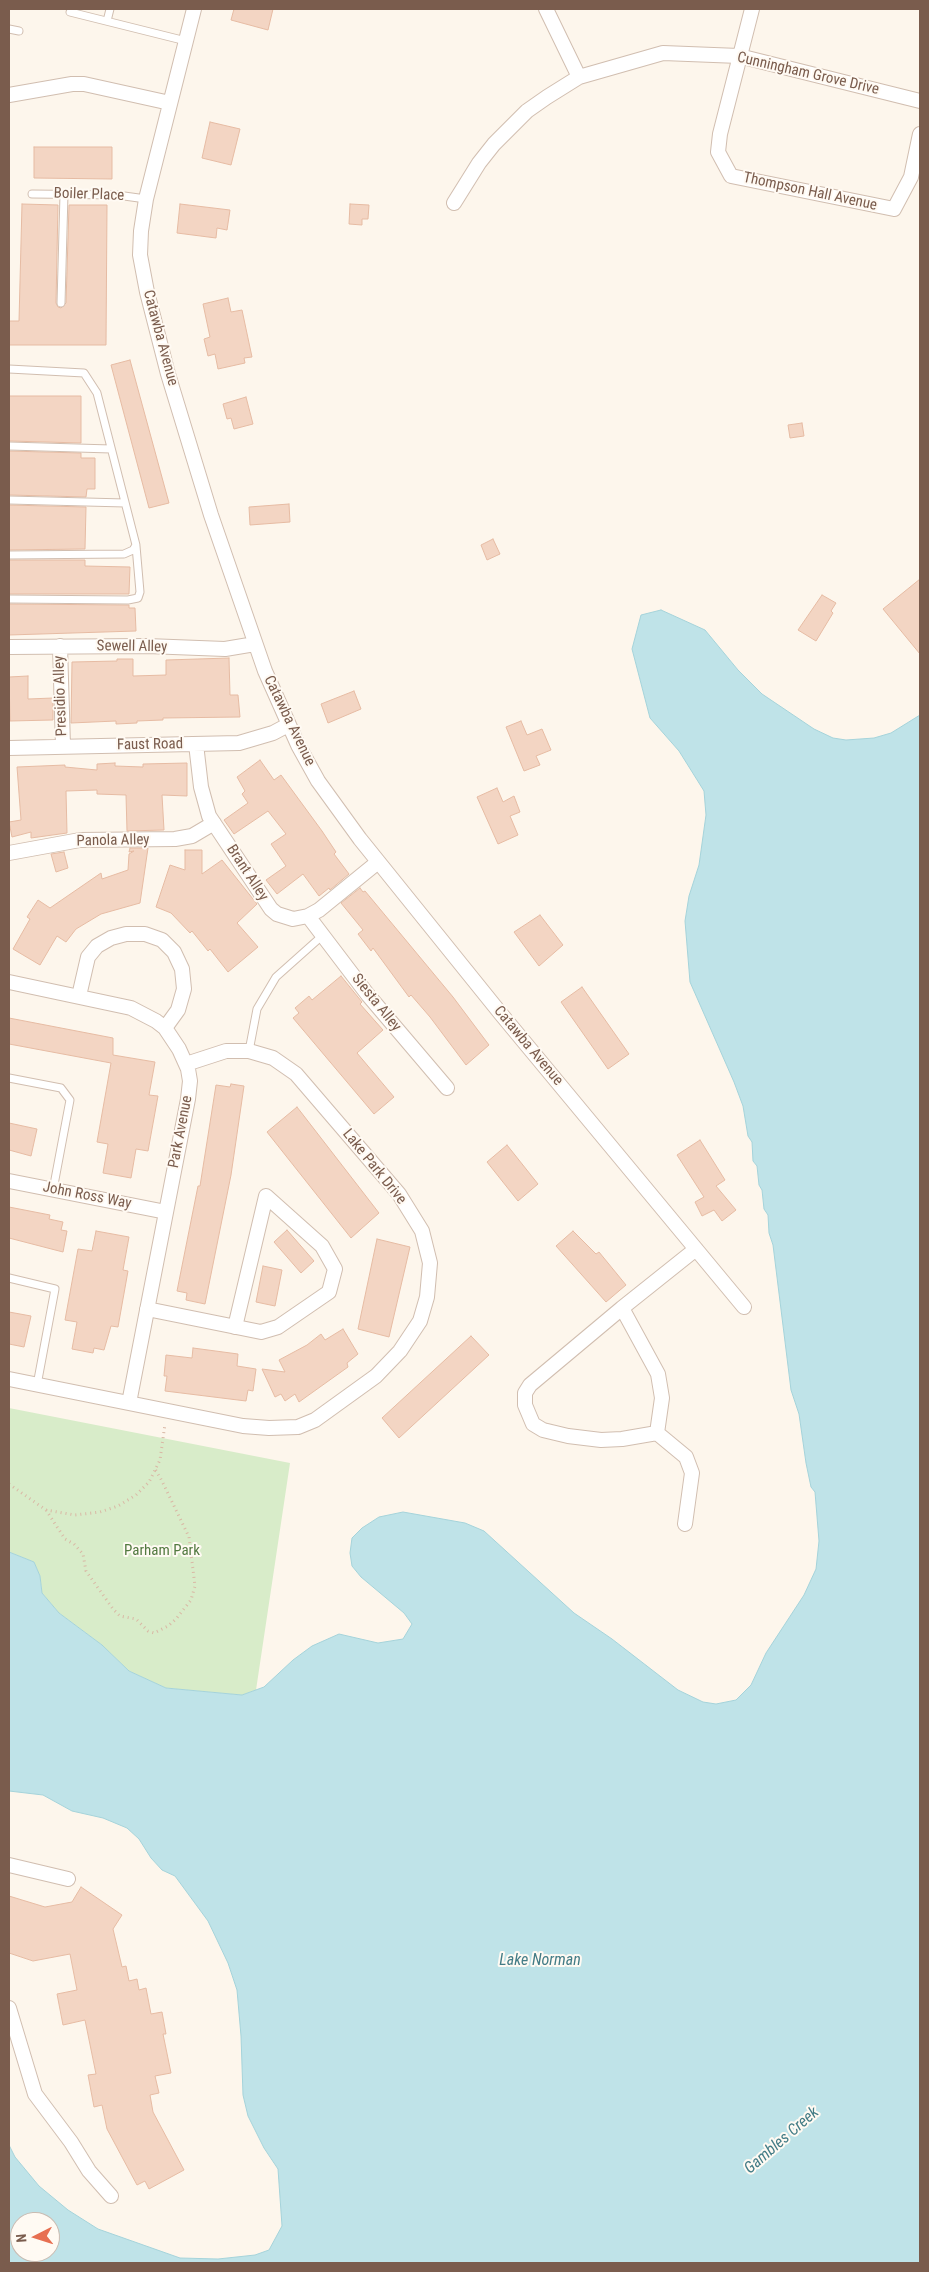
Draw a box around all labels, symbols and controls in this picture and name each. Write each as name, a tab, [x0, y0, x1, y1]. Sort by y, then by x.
street label: Cunningham Grove Drive	[735, 49, 881, 99]
street label: Thompson Hall Avenue	[741, 169, 879, 215]
street label: Boiler Place	[53, 185, 125, 205]
street label: Catawba Avenue	[139, 288, 181, 388]
street label: Sewell Alley	[97, 637, 167, 657]
street label: Presidio Alley	[51, 655, 71, 737]
street label: Catawba Avenue	[259, 673, 319, 769]
street label: Faust Road	[117, 735, 183, 755]
street label: Panola Alley	[76, 831, 150, 851]
street label: Brant Alley	[222, 841, 272, 905]
street label: Siesta Alley	[347, 971, 405, 1035]
street label: Catawba Avenue	[490, 1003, 566, 1089]
street label: Park Avenue	[165, 1094, 197, 1170]
street label: Lake Park Drive	[338, 1126, 410, 1208]
street label: John Ross Way	[41, 1179, 133, 1213]
park label: Parham Park	[124, 1542, 200, 1560]
water label: Lake Norman	[499, 1951, 581, 1971]
water label: Gambles Creek	[741, 2103, 823, 2179]
north arrow	[10, 2212, 60, 2262]
text: N	[13, 2233, 29, 2243]

